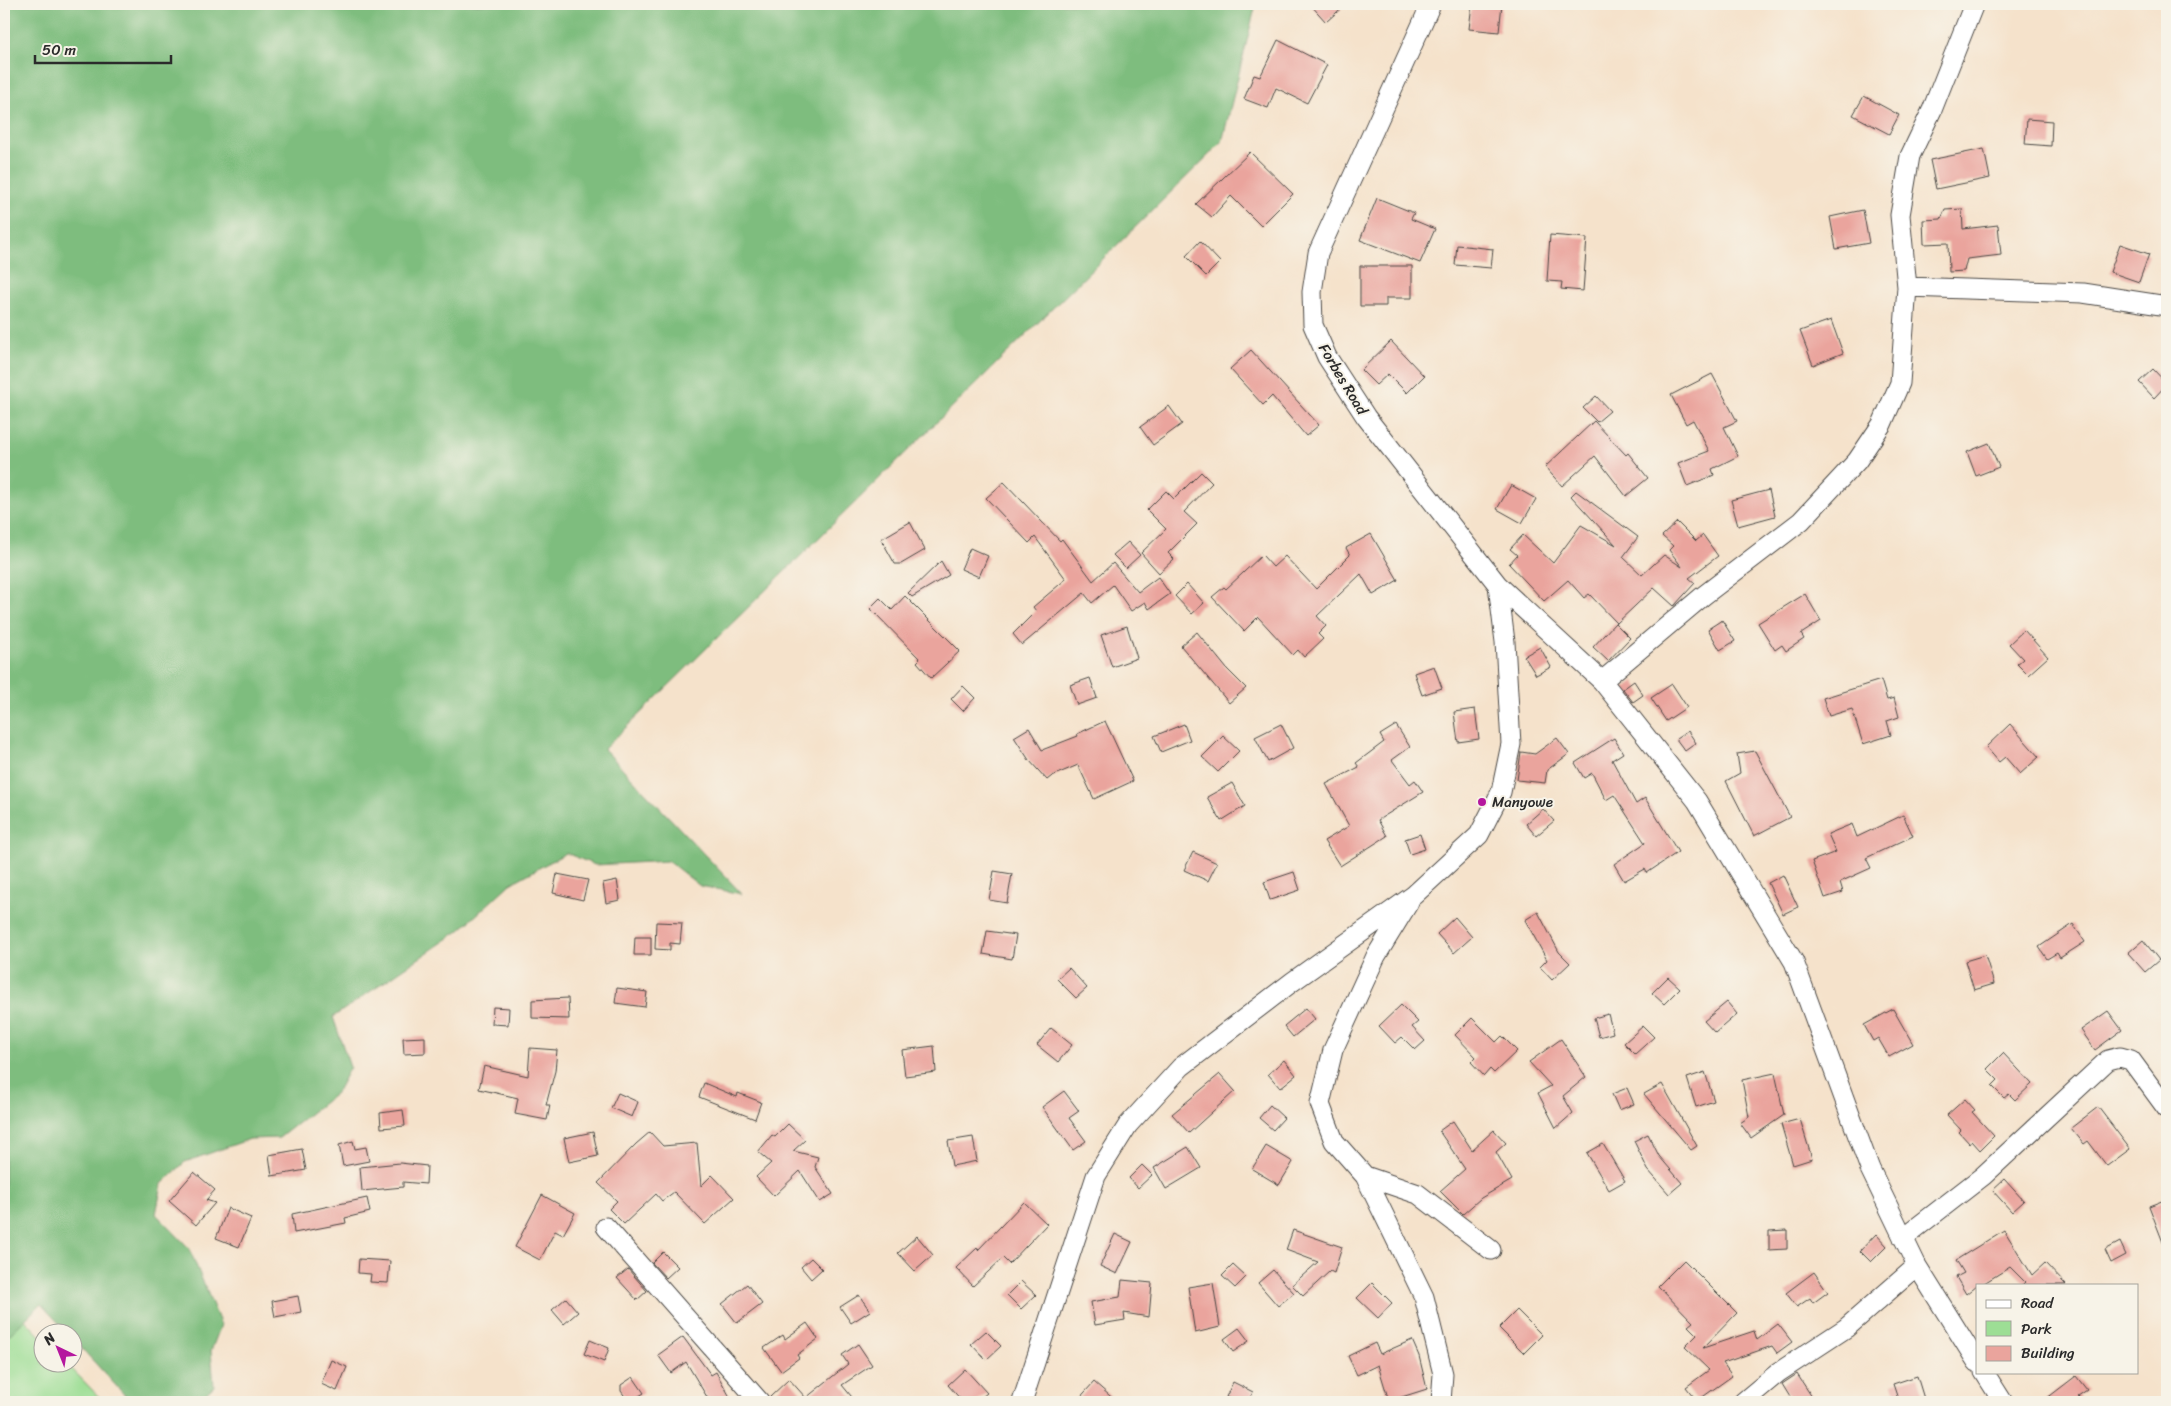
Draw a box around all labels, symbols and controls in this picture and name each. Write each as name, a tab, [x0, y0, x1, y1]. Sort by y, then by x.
scale bar	[35, 32, 171, 64]
text: 50 m	[42, 37, 77, 63]
street label: Forbes Road	[1311, 338, 1375, 421]
place label: Manyowe	[1492, 789, 1553, 815]
marker: Manyowe	[1476, 796, 1488, 808]
legend	[1976, 1284, 2138, 1374]
text: Road	[2021, 1290, 2054, 1316]
text: Park	[2021, 1316, 2052, 1342]
north arrow	[32, 1324, 82, 1374]
text: N	[37, 1326, 62, 1352]
text: Building	[2021, 1340, 2075, 1366]

